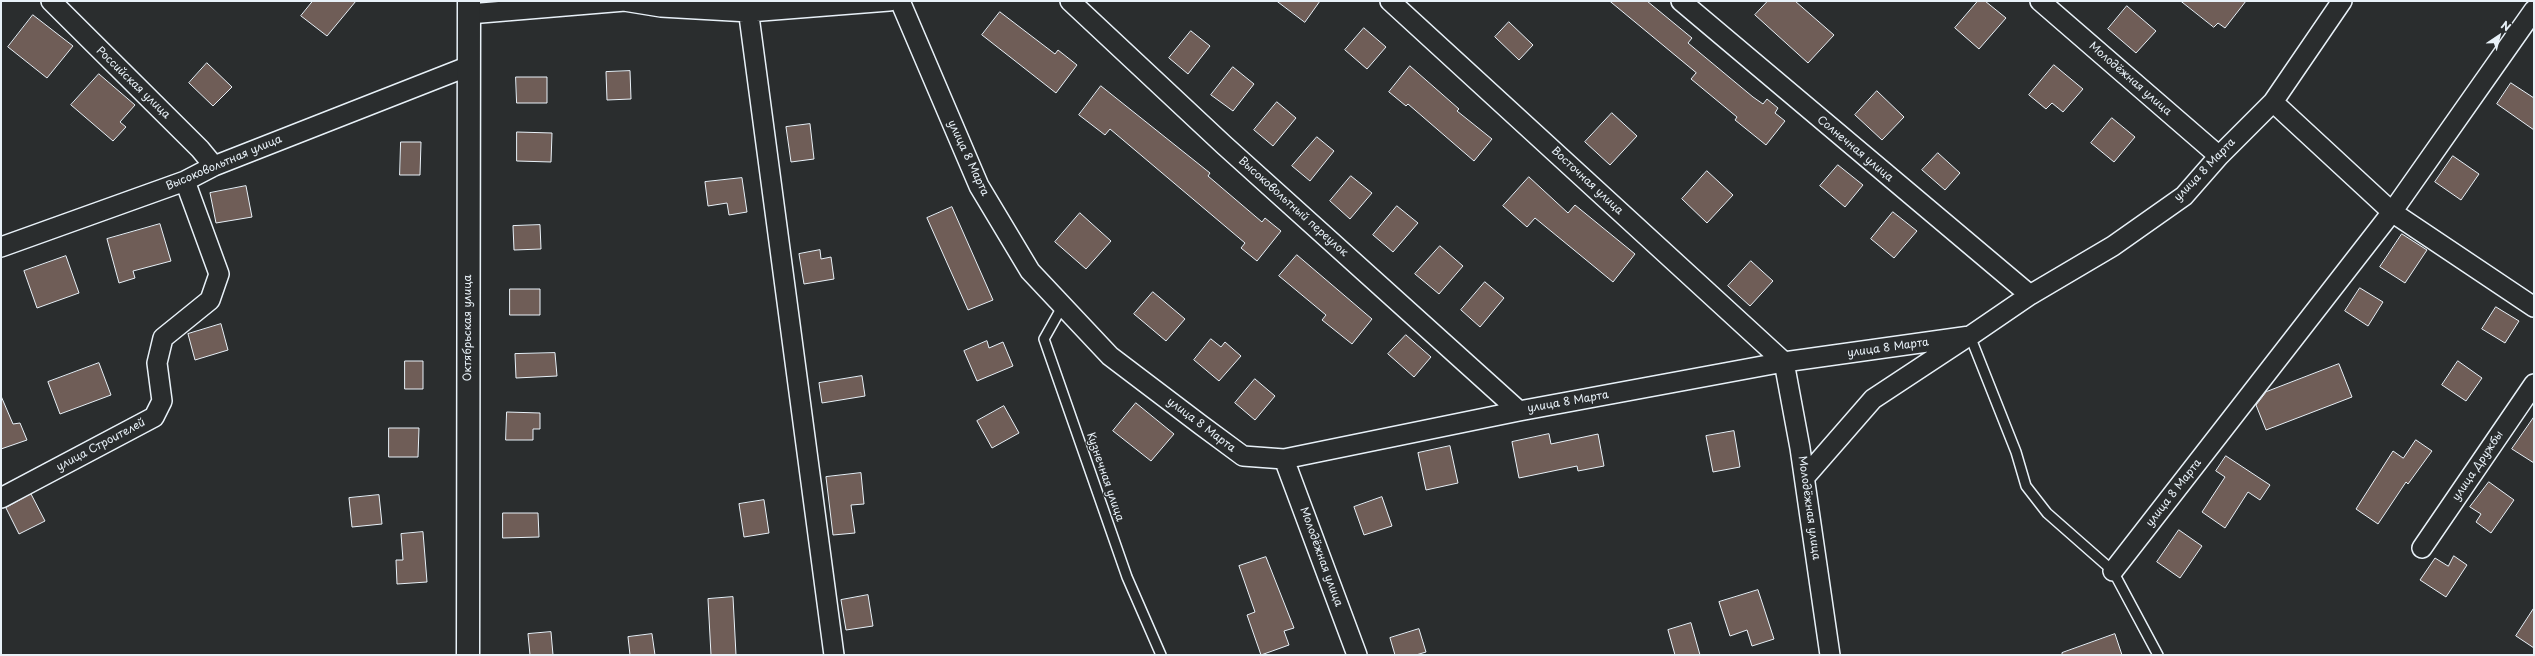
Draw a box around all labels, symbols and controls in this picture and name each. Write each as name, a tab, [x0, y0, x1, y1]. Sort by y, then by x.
north arrow	[2479, 16, 2519, 56]
text: N	[2498, 16, 2515, 35]
street label: Молодёжная улица	[2086, 40, 2174, 118]
street label: Российская улица	[93, 44, 173, 122]
street label: Солнечная улица	[1814, 113, 1896, 185]
street label: улица 8 Марта	[945, 118, 991, 198]
street label: Высоковольтная улица	[164, 133, 284, 193]
street label: улица 8 Марта	[2172, 136, 2238, 204]
street label: Восточная улица	[1548, 144, 1626, 218]
street label: Высоковольтный переулок	[1236, 154, 1350, 260]
street label: Октябрьская улица	[461, 275, 475, 381]
street label: улица 8 Марта	[1846, 336, 1930, 360]
street label: улица 8 Марта	[1526, 388, 1610, 416]
street label: улица 8 Марта	[1164, 395, 1238, 455]
street label: улица Строителей	[54, 416, 148, 474]
street label: улица Дружбы	[2450, 429, 2506, 503]
street label: Кузнечная улица	[1084, 431, 1126, 523]
street label: Молодёжная улица	[1795, 455, 1823, 561]
street label: улица 8 Марта	[2143, 456, 2205, 530]
street label: Молодёжная улица	[1297, 505, 1345, 609]

